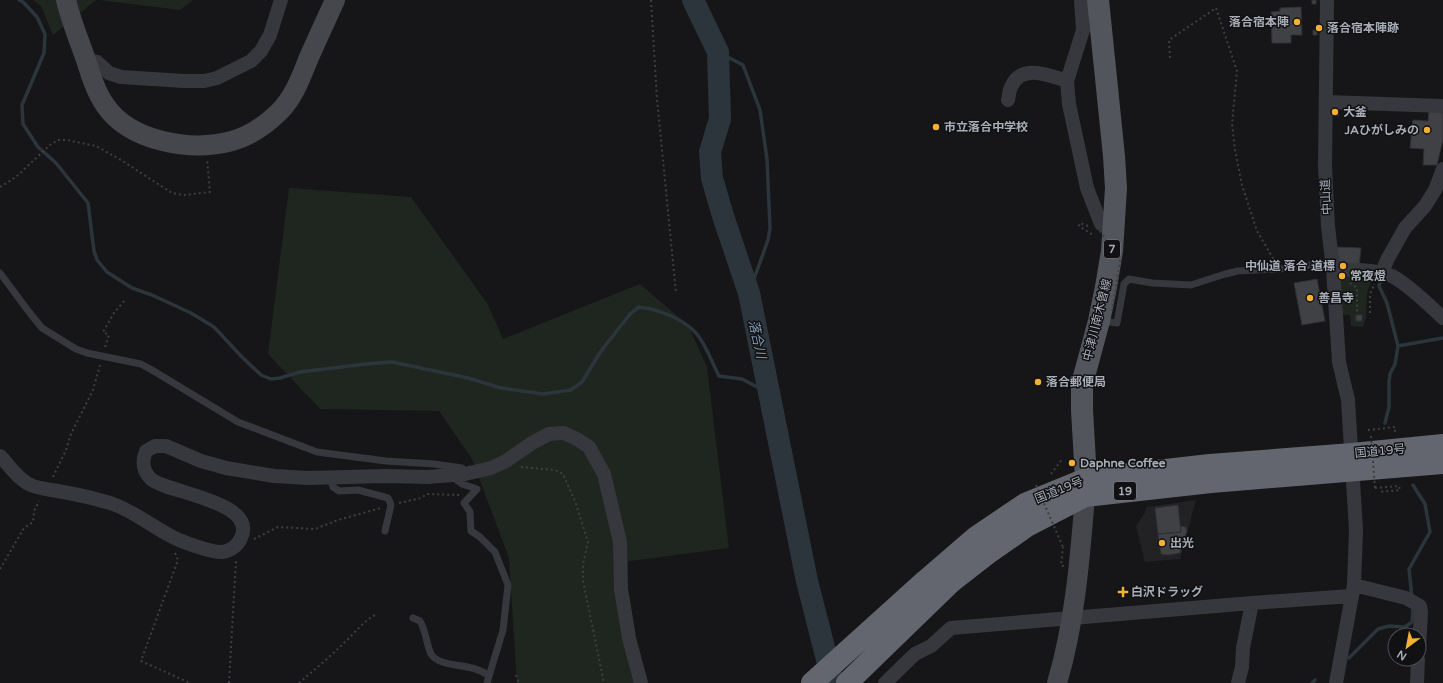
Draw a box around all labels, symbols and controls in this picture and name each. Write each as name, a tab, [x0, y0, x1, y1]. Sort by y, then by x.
place label: 落合宿本陣	[1229, 15, 1289, 29]
marker: 落合宿本陣	[1292, 17, 1302, 27]
place label: 落合宿本陣跡	[1327, 21, 1399, 35]
marker: 落合宿本陣跡	[1314, 23, 1324, 33]
place label: 大釜	[1343, 105, 1367, 119]
marker: 大釜	[1330, 107, 1340, 117]
place label: 市立落合中学校	[944, 120, 1028, 134]
marker: 市立落合中学校	[931, 122, 941, 132]
place label: JAひがしみの	[1343, 123, 1419, 137]
marker: JAひがしみの	[1422, 125, 1432, 135]
street label: 中山道	[1318, 179, 1334, 215]
road number: 7	[1104, 240, 1120, 258]
place label: 中仙道 落合 道標	[1245, 259, 1335, 273]
marker: 中仙道 落合 道標	[1338, 261, 1348, 271]
place label: 常夜燈	[1350, 269, 1386, 283]
marker: 常夜燈	[1337, 271, 1347, 281]
street label: 中津川南木曽線	[1080, 278, 1114, 362]
place label: 善昌寺	[1318, 291, 1354, 305]
marker: 善昌寺	[1305, 293, 1315, 303]
water label: 落合川	[745, 318, 769, 362]
place label: 落合郵便局	[1046, 375, 1106, 389]
marker: 落合郵便局	[1033, 377, 1043, 387]
street label: 国道19号	[1354, 442, 1406, 460]
place label: Daphne Coffee	[1080, 456, 1166, 471]
marker: Daphne Coffee	[1067, 458, 1077, 468]
street label: 国道19号	[1033, 474, 1085, 506]
road number: 19	[1114, 482, 1136, 500]
place label: 出光	[1170, 536, 1194, 550]
marker: 出光	[1157, 538, 1167, 548]
place label: 白沢ドラッグ	[1131, 585, 1203, 599]
marker: 白沢ドラッグ	[1118, 587, 1128, 597]
north arrow	[1387, 627, 1427, 667]
text: N	[1395, 647, 1409, 663]

